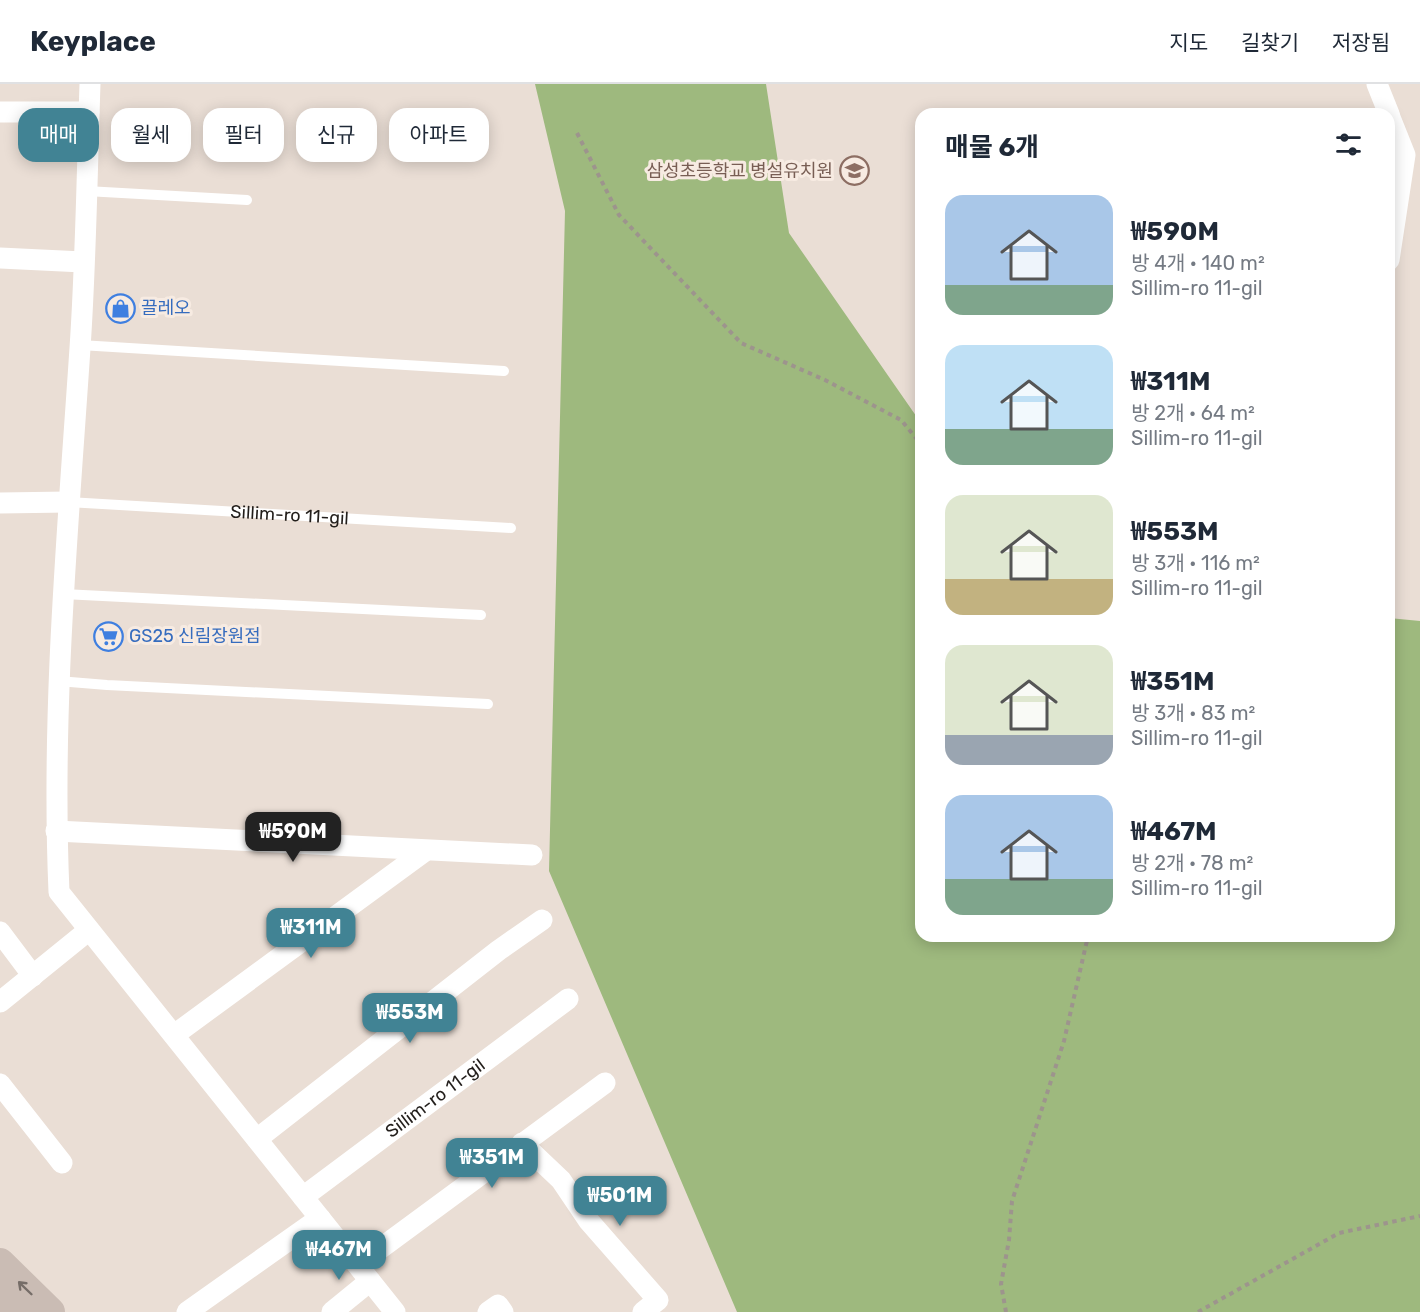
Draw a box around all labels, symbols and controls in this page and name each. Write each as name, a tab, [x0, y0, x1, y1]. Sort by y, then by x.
text: Keyplace	[30, 25, 156, 58]
text: 지도	[1169, 30, 1208, 55]
text: 길찾기	[1241, 30, 1299, 55]
text: 저장됨	[1332, 30, 1390, 55]
chip: 매매	[18, 108, 99, 162]
chip: 월세	[111, 108, 191, 162]
chip: 필터	[203, 108, 284, 162]
chip: 신규	[296, 108, 377, 162]
chip: 아파트	[389, 108, 489, 162]
icon: filters	[1332, 128, 1365, 161]
text: 매물 6개	[945, 132, 1039, 163]
school or university icon: 삼성초등학교 병설유치원	[838, 155, 870, 187]
place label: 삼성초등학교 병설유치원	[646, 160, 833, 182]
text: ₩590M	[1131, 216, 1219, 247]
icon: home	[993, 219, 1065, 291]
text: 방 4개 · 140 m²	[1131, 251, 1265, 275]
text: Sillim-ro 11-gil	[1131, 276, 1263, 300]
shop icon: 끌레오	[104, 292, 136, 324]
place label: 끌레오	[141, 297, 191, 319]
text: ₩311M	[1131, 366, 1211, 397]
icon: home	[993, 369, 1065, 441]
text: 방 2개 · 64 m²	[1131, 401, 1255, 425]
text: Sillim-ro 11-gil	[1131, 426, 1263, 450]
street label: Sillim-ro 11-gil	[230, 501, 349, 529]
text: ₩553M	[1131, 516, 1219, 547]
icon: home	[993, 519, 1065, 591]
text: 방 3개 · 116 m²	[1131, 551, 1260, 575]
text: Sillim-ro 11-gil	[1131, 576, 1263, 600]
supermarket icon: GS25 신림장원점	[92, 620, 124, 652]
place label: GS25 신림장원점	[129, 625, 261, 647]
text: ₩351M	[1131, 666, 1215, 697]
icon: home	[993, 669, 1065, 741]
text: 방 3개 · 83 m²	[1131, 701, 1255, 725]
text: Sillim-ro 11-gil	[1131, 726, 1263, 750]
pin: ₩590M	[251, 812, 335, 863]
text: ₩467M	[1131, 816, 1217, 847]
text: ₩590M	[259, 819, 327, 843]
icon: home	[993, 819, 1065, 891]
text: 방 2개 · 78 m²	[1131, 851, 1253, 875]
text: Sillim-ro 11-gil	[1131, 876, 1263, 900]
pin: ₩311M	[269, 908, 353, 959]
text: ₩311M	[280, 915, 342, 939]
pin: ₩553M	[368, 993, 452, 1044]
text: ₩553M	[376, 1000, 444, 1024]
street label: Sillim-ro 11-gil	[381, 1054, 489, 1143]
pin: ₩351M	[450, 1138, 534, 1189]
text: ₩351M	[460, 1145, 524, 1169]
pin: ₩501M	[578, 1176, 662, 1227]
text: ₩501M	[588, 1183, 652, 1207]
pin: ₩467M	[297, 1230, 381, 1281]
text: ₩467M	[306, 1237, 372, 1261]
one-way arrow	[18, 1280, 33, 1295]

